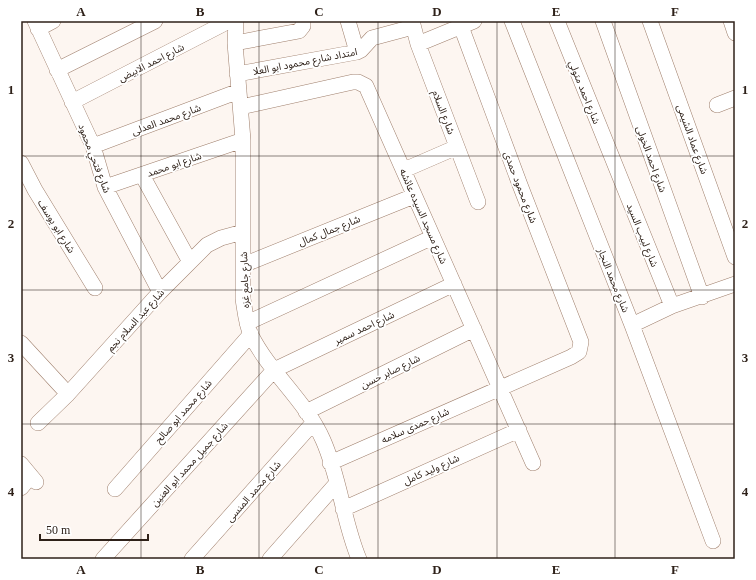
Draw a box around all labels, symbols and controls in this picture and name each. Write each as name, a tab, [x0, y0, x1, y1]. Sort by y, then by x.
text: A	[76, 4, 86, 19]
text: B	[196, 4, 205, 19]
text: C	[314, 4, 324, 19]
text: D	[432, 4, 442, 19]
text: E	[552, 4, 560, 19]
text: F	[671, 4, 679, 19]
street label: شارع احمد الابيض	[117, 41, 187, 85]
street label: امتداد شارع محمود ابو العلا	[252, 46, 359, 79]
street label: شارع احمد متولي	[565, 59, 602, 127]
text: 1	[8, 82, 14, 97]
text: 1	[742, 82, 748, 97]
street label: شارع السلام	[427, 89, 457, 137]
street label: شارع محمد العدلى	[130, 102, 203, 139]
street label: شارع عماد الشيمى	[673, 103, 710, 176]
street label: شارع فتحي محمود	[74, 122, 113, 195]
street label: شارع احمد الخولى	[633, 124, 669, 195]
street label: شارع ابو محمد	[145, 150, 204, 181]
street label: شارع محمود حمدى	[500, 150, 539, 225]
street label: شارع مسجد السيده عائشه	[396, 167, 450, 266]
street label: شارع ابو يوسف	[34, 198, 77, 256]
street label: شارع لبيب السيد	[623, 202, 660, 270]
street label: شارع جمال كمال	[297, 213, 363, 250]
text: 2	[8, 216, 14, 231]
text: 2	[742, 216, 748, 231]
street label: شارع محمد النجار	[593, 245, 632, 315]
street label: شارع جامع غزه	[238, 251, 253, 308]
street label: شارع عبد السلام نجم	[105, 287, 168, 356]
street label: شارع احمد سمير	[331, 309, 397, 348]
text: 3	[8, 350, 15, 365]
text: 3	[742, 350, 749, 365]
street label: شارع صابر حسن	[359, 352, 423, 392]
street label: شارع محمد ابو صالح	[153, 377, 216, 447]
street label: شارع حمدى سلامه	[380, 406, 452, 447]
street label: شارع جميل محمد ابو العنين	[149, 420, 232, 510]
street label: شارع وليد كامل	[401, 452, 462, 489]
street label: شارع محمد المنسى	[224, 458, 284, 525]
text: 4	[8, 484, 15, 499]
text: 4	[742, 484, 749, 499]
scale bar	[40, 516, 148, 542]
text: 50 m	[46, 523, 71, 537]
text: A	[76, 562, 86, 577]
text: B	[196, 562, 205, 577]
text: C	[314, 562, 324, 577]
text: D	[432, 562, 442, 577]
text: E	[552, 562, 560, 577]
text: F	[671, 562, 679, 577]

